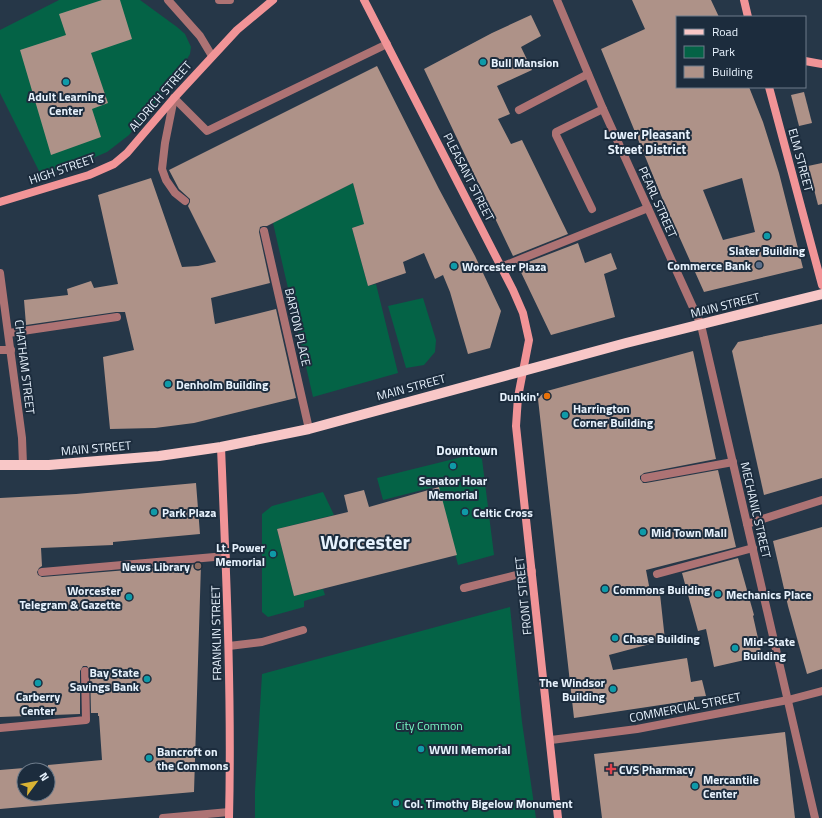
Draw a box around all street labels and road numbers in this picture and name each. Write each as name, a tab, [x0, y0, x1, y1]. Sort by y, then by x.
street label: ALDRICH STREET	[124, 56, 197, 135]
street label: ELM STREET	[783, 126, 819, 194]
street label: PLEASANT STREET	[439, 129, 500, 225]
street label: HIGH STREET	[26, 149, 98, 189]
street label: PEARL STREET	[634, 163, 683, 241]
street label: BARTON PLACE	[280, 286, 316, 368]
street label: MAIN STREET	[688, 287, 762, 323]
street label: CHATHAM STREET	[10, 319, 40, 416]
street label: MAIN STREET	[374, 368, 448, 405]
street label: MAIN STREET	[60, 435, 133, 461]
street label: MECHANIC STREET	[736, 460, 776, 561]
street label: FRONT STREET	[509, 555, 537, 636]
street label: FRANKLIN STREET	[206, 585, 226, 681]
street label: COMMERCIAL STREET	[628, 687, 743, 727]

